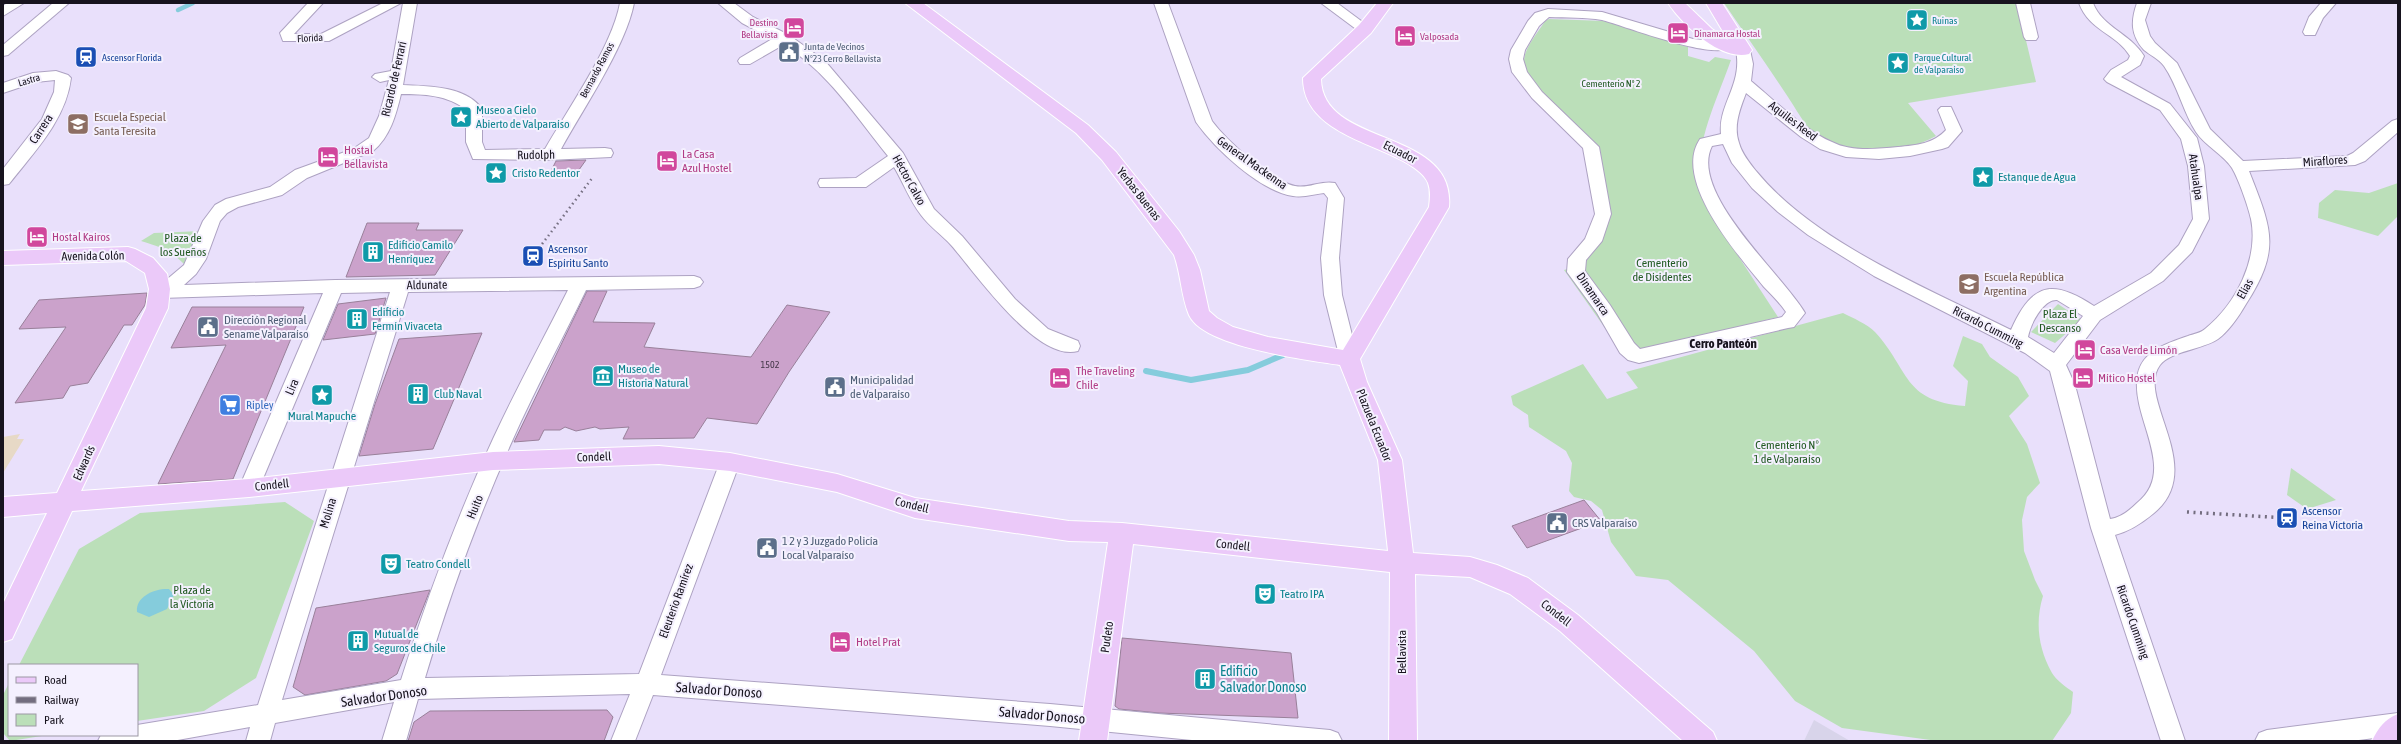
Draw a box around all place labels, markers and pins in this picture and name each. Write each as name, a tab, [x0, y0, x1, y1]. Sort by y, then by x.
place icon: Ruinas	[1904, 7, 1930, 33]
hotel icon: Destino Bellavista	[781, 15, 807, 41]
place label: Ruinas	[1932, 15, 1958, 26]
place label: Destino Bellavista	[741, 17, 778, 40]
hotel icon: Dinamarca Hostal	[1665, 20, 1691, 46]
hotel icon: Valposada	[1392, 23, 1418, 49]
place label: Dinamarca Hostal	[1694, 28, 1760, 39]
place label: Valposada	[1420, 31, 1459, 42]
public building icon: Junta de Vecinos Nº23 Cerro Bellavista	[776, 39, 802, 65]
place label: Junta de Vecinos Nº23 Cerro Bellavista	[804, 41, 881, 64]
station icon: Ascensor Florida	[73, 44, 99, 70]
place icon: Parque Cultural de Valparaíso	[1885, 50, 1911, 76]
place label: Ascensor Florida	[102, 52, 162, 63]
place label: Parque Cultural de Valparaíso	[1914, 52, 1972, 75]
place label: Museo a Cielo Abierto de Valparaíso	[476, 103, 570, 131]
place icon: Museo a Cielo Abierto de Valparaíso	[448, 104, 474, 130]
place label: Escuela Especial Santa Teresita	[94, 110, 167, 138]
school or university icon: Escuela Especial Santa Teresita	[65, 111, 91, 137]
place label: Hostal Bellavista	[344, 143, 388, 171]
hotel icon: Hostal Bellavista	[315, 144, 341, 170]
place label: La Casa Azul Hostel	[682, 147, 732, 175]
hotel icon: La Casa Azul Hostel	[654, 148, 680, 174]
place icon: Cristo Redentor	[483, 160, 509, 186]
place icon: Estanque de Agua	[1970, 164, 1996, 190]
place label: Cristo Redentor	[512, 166, 580, 180]
place label: Estanque de Agua	[1998, 170, 2076, 184]
hotel icon: Hostal Kairos	[24, 224, 50, 250]
place label: Hostal Kairos	[52, 230, 110, 244]
place label: Edificio Camilo Henríquez	[388, 238, 454, 266]
building icon: Edificio Camilo Henríquez	[360, 239, 386, 265]
place label: Ascensor Espíritu Santo	[548, 242, 609, 270]
station icon: Ascensor Espíritu Santo	[520, 243, 546, 269]
place label: Escuela República Argentina	[1984, 270, 2064, 298]
school or university icon: Escuela República Argentina	[1956, 271, 1982, 297]
place label: Edificio Fermín Vivaceta	[372, 305, 442, 333]
building icon: Edificio Fermín Vivaceta	[344, 306, 370, 332]
place label: Dirección Regional Sename Valparaíso	[224, 313, 309, 341]
public building icon: Dirección Regional Sename Valparaíso	[195, 314, 221, 340]
hotel icon: Casa Verde Limón	[2072, 337, 2098, 363]
place label: Casa Verde Limón	[2100, 343, 2177, 357]
place label: Museo de Historia Natural	[618, 362, 689, 390]
museum icon: Museo de Historia Natural	[590, 363, 616, 389]
place label: The Traveling Chile	[1076, 364, 1135, 392]
hotel icon: The Traveling Chile	[1047, 365, 1073, 391]
hotel icon: Mítico Hostel	[2070, 365, 2096, 391]
place label: Mítico Hostel	[2098, 371, 2156, 385]
place label: Municipalidad de Valparaíso	[850, 373, 914, 401]
public building icon: Municipalidad de Valparaíso	[822, 374, 848, 400]
building icon: Club Naval	[405, 381, 431, 407]
place icon: Mural Mapuche	[309, 382, 335, 408]
place label: Club Naval	[434, 387, 483, 401]
supermarket icon: Ripley	[217, 392, 243, 418]
place label: Ripley	[246, 398, 274, 412]
place label: Mural Mapuche	[288, 409, 356, 423]
place label: Ascensor Reina Victoria	[2302, 504, 2363, 532]
station icon: Ascensor Reina Victoria	[2274, 505, 2300, 531]
public building icon: CRS Valparaíso	[1544, 510, 1570, 536]
place label: CRS Valparaíso	[1572, 516, 1638, 530]
place label: 1 2 y 3 Juzgado Policía Local Valparaíso	[782, 534, 878, 562]
public building icon: 1 2 y 3 Juzgado Policía Local Valparaíso	[754, 535, 780, 561]
theatre icon: Teatro Condell	[378, 551, 404, 577]
place label: Teatro Condell	[406, 557, 471, 571]
theatre icon: Teatro IPA	[1252, 581, 1278, 607]
place label: Teatro IPA	[1280, 587, 1324, 601]
place label: Mutual de Seguros de Chile	[374, 627, 446, 655]
building icon: Mutual de Seguros de Chile	[345, 628, 371, 654]
hotel icon: Hotel Prat	[827, 629, 853, 655]
place label: Hotel Prat	[856, 635, 901, 649]
place label: Edificio Salvador Donoso	[1220, 663, 1307, 695]
building icon: Edificio Salvador Donoso	[1192, 666, 1218, 692]

